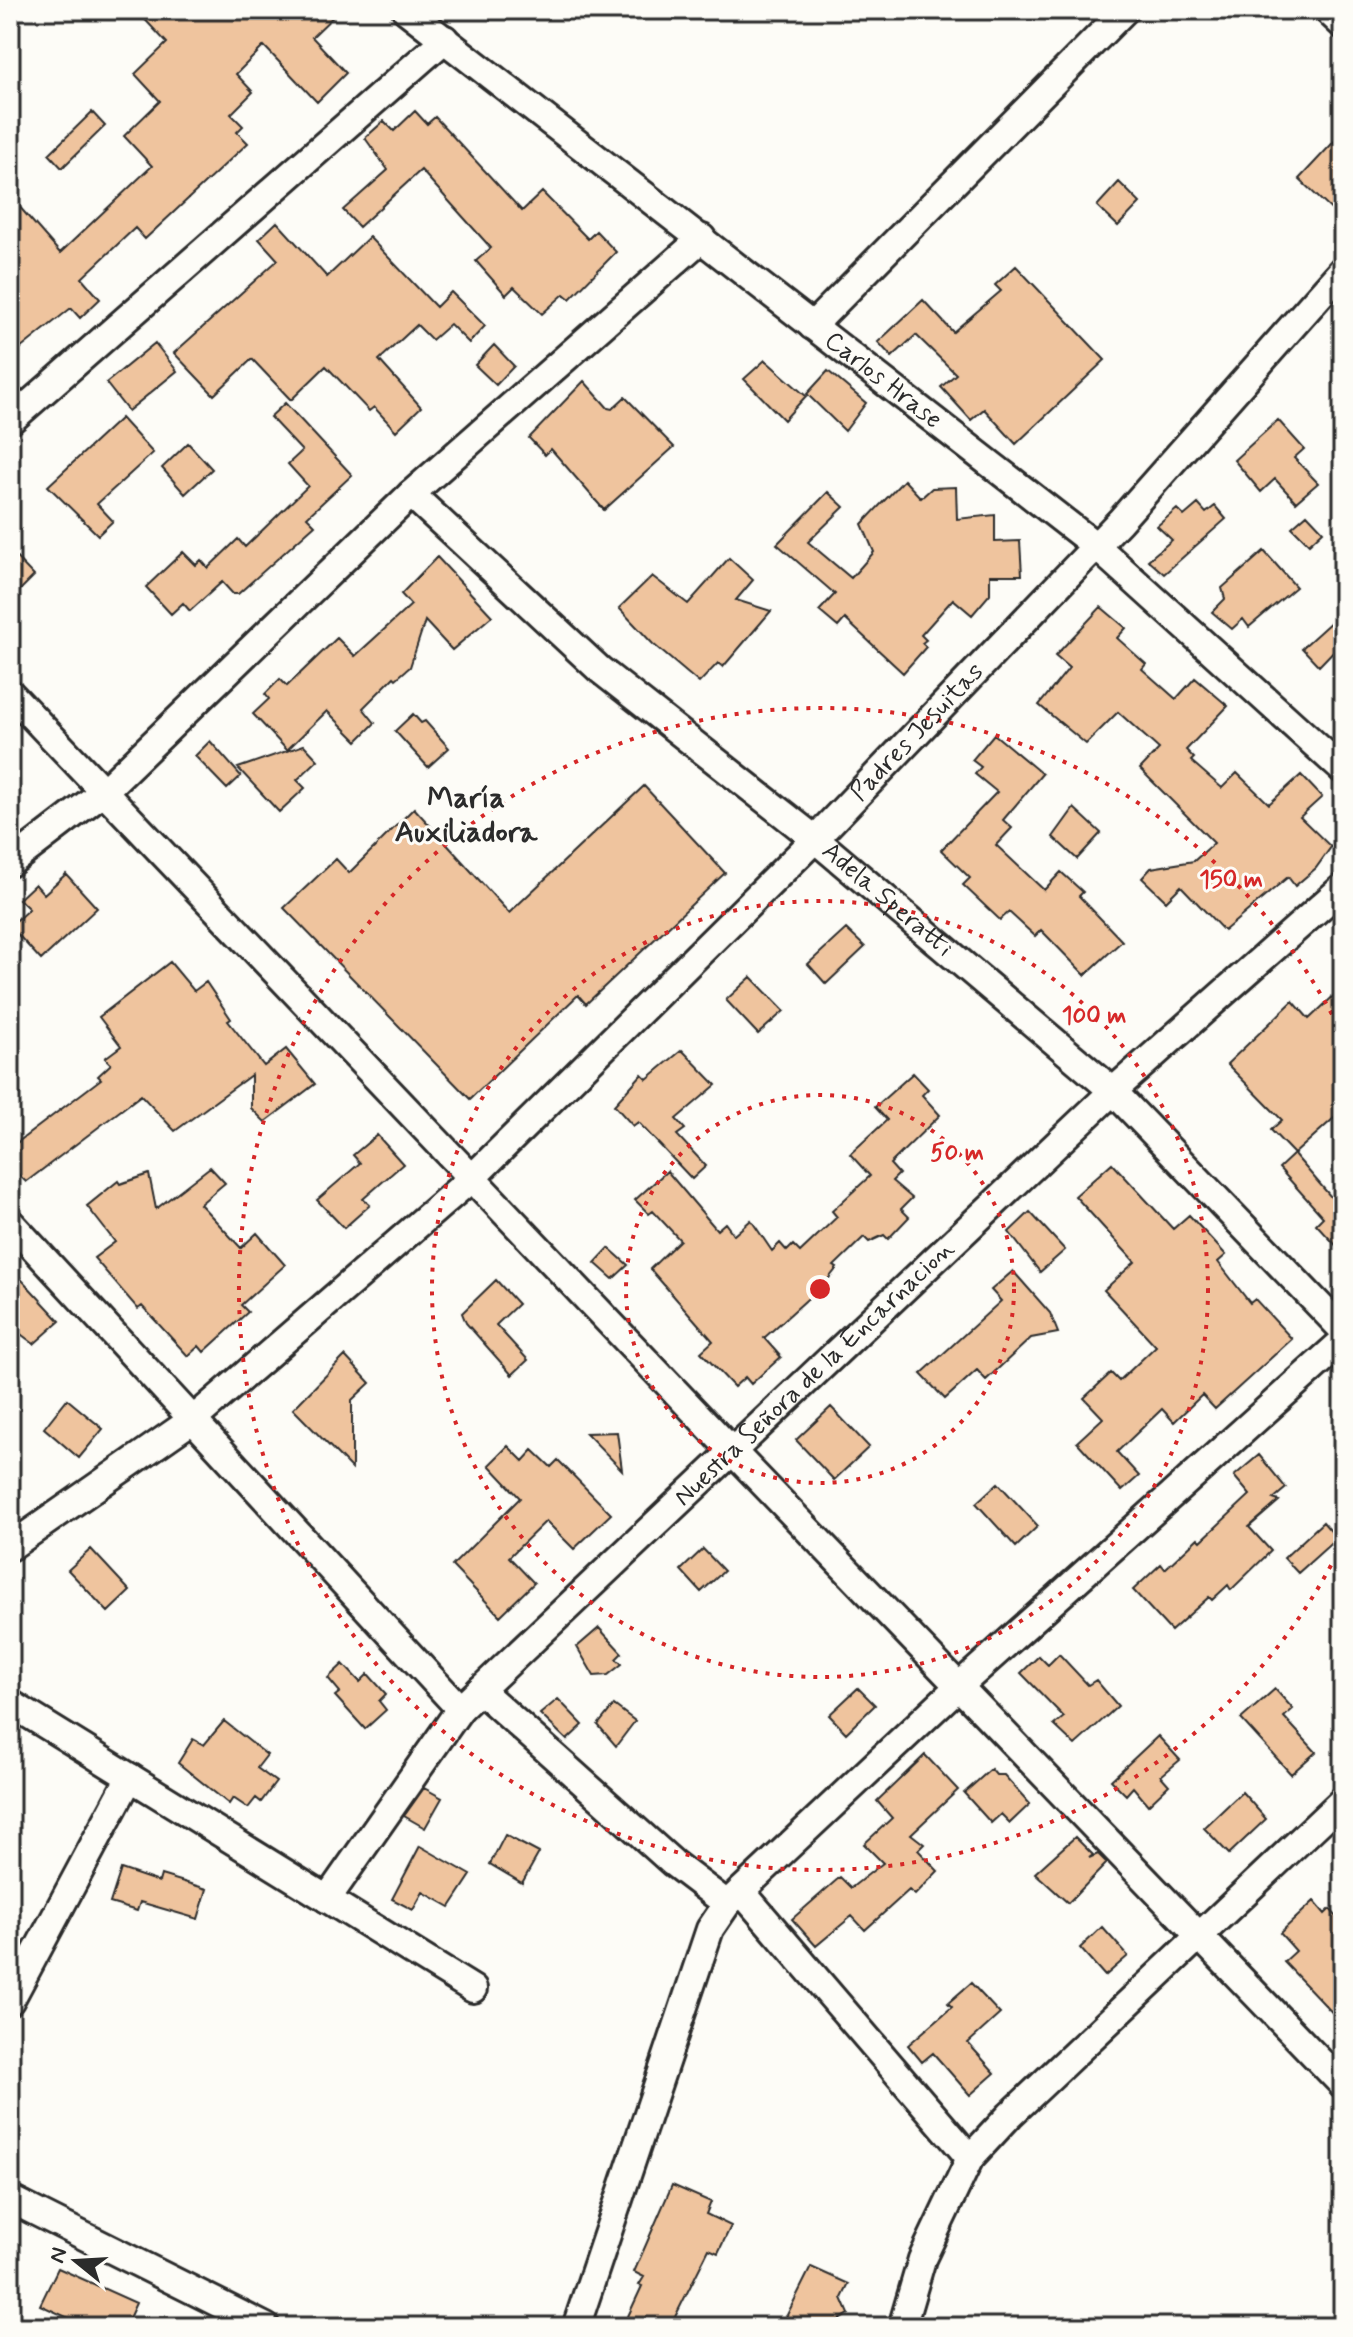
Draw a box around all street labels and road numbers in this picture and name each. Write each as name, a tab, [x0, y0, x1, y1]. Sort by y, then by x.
street label: Carlos Hrase	[817, 324, 949, 437]
street label: Padres Jesuitas	[843, 656, 992, 809]
street label: Adela Speratti	[814, 835, 960, 965]
street label: Nuestra Señora de la Encarnacion	[667, 1233, 962, 1514]

